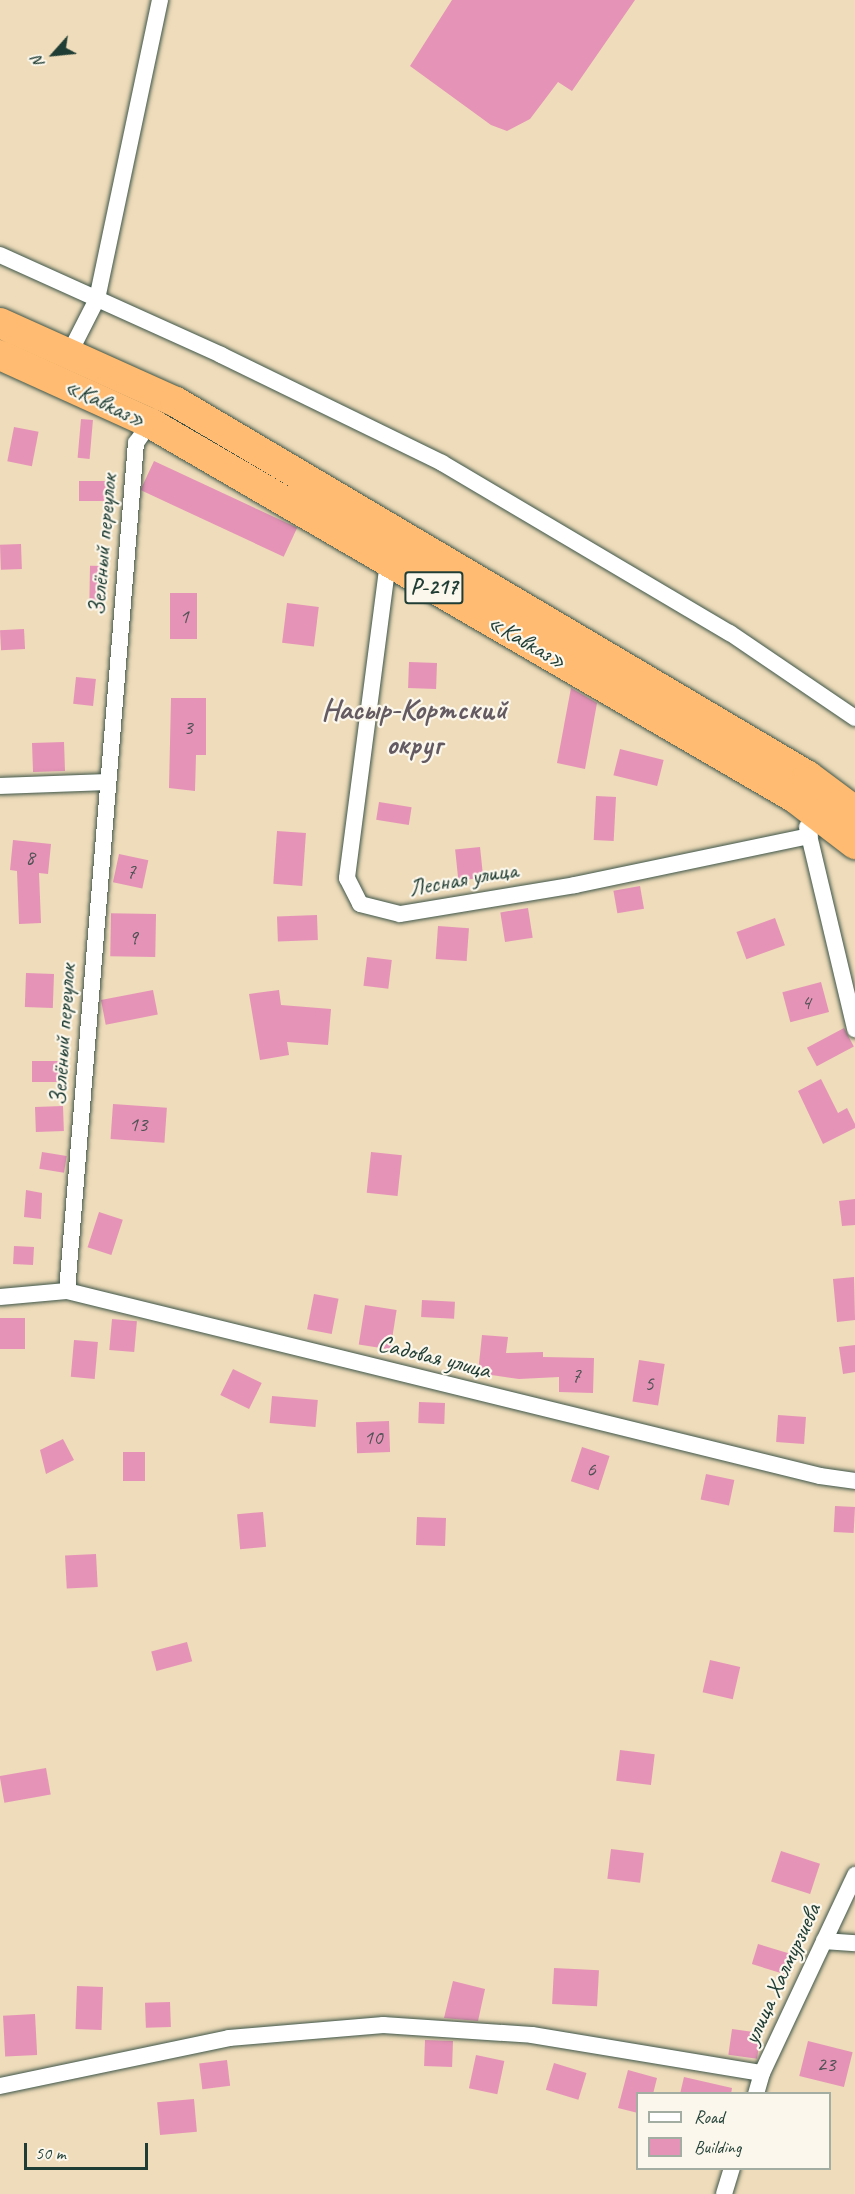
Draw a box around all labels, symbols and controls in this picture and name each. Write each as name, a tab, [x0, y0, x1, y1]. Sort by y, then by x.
north arrow	[24, 24, 84, 84]
text: N	[27, 53, 49, 71]
street label: «Кавказ»	[60, 372, 150, 434]
street label: Зелёный переулок	[82, 473, 124, 617]
road number: Р-217	[404, 569, 464, 607]
house number: 1	[179, 603, 189, 629]
street label: «Кавказ»	[482, 608, 572, 676]
district label: Насыр-Кортский округ	[321, 691, 507, 762]
house number: 3	[183, 714, 193, 740]
house number: 8	[25, 844, 35, 870]
street label: Лесная улица	[406, 855, 520, 903]
house number: 7	[126, 858, 136, 884]
house number: 9	[128, 924, 138, 950]
street label: Зелёный переулок	[44, 963, 82, 1107]
house number: 4	[801, 989, 811, 1015]
house number: 13	[129, 1111, 147, 1137]
street label: Садовая улица	[374, 1329, 494, 1385]
house number: 7	[571, 1362, 581, 1388]
house number: 5	[644, 1370, 654, 1396]
house number: 10	[364, 1424, 382, 1450]
house number: 6	[586, 1456, 596, 1482]
street label: улица Халмурзиева	[736, 1898, 828, 2050]
house number: 23	[817, 2051, 835, 2077]
legend	[636, 2092, 831, 2170]
text: Road	[694, 2106, 724, 2128]
scale bar	[27, 2131, 152, 2169]
text: Building	[694, 2136, 741, 2158]
text: 50 m	[35, 2142, 66, 2164]

